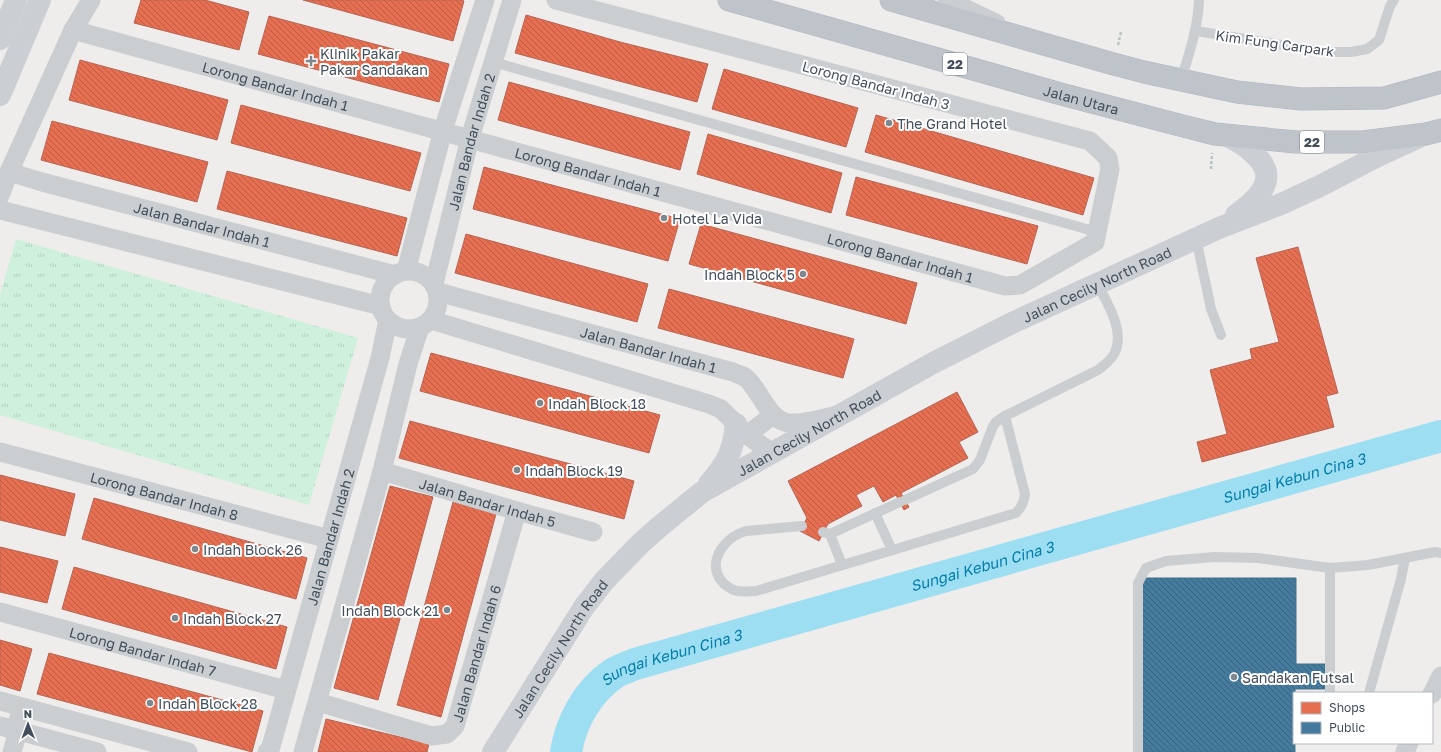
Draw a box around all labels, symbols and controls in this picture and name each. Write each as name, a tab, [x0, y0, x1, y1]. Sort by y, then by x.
street label: Kim Fung Carpark	[1215, 26, 1335, 60]
place label: Klinik Pakar Pakar Sandakan	[320, 45, 428, 78]
road number: 22	[943, 53, 967, 75]
marker: Klinik Pakar Pakar Sandakan	[305, 55, 317, 67]
street label: Lorong Bandar Indah 1	[201, 57, 351, 114]
street label: Lorong Bandar Indah 3	[800, 57, 952, 113]
street label: Jalan Bandar Indah 2	[444, 71, 498, 212]
street label: Jalan Utara	[1042, 81, 1121, 117]
place label: The Grand Hotel	[897, 115, 1007, 132]
marker: The Grand Hotel	[884, 118, 894, 128]
road number: 22	[1300, 131, 1324, 153]
street label: Lorong Bandar Indah 1	[513, 143, 663, 200]
street label: Jalan Bandar Indah 1	[132, 198, 272, 250]
place label: Hotel La Vida	[672, 210, 762, 227]
marker: Hotel La Vida	[659, 213, 669, 223]
street label: Lorong Bandar Indah 1	[825, 229, 975, 285]
street label: Jalan Cecily North Road	[1020, 243, 1174, 326]
place label: Indah Block 5	[704, 266, 795, 283]
marker: Indah Block 5	[798, 269, 808, 279]
street label: Jalan Bandar Indah 1	[579, 323, 718, 376]
street label: Jalan Cecily North Road	[734, 385, 884, 479]
place label: Indah Block 18	[548, 395, 646, 412]
marker: Indah Block 18	[535, 398, 545, 408]
water label: Sungai Kebun Cina 3	[1220, 449, 1368, 507]
place label: Indah Block 19	[525, 462, 623, 479]
marker: Indah Block 19	[512, 465, 522, 475]
street label: Jalan Bandar Indah 2	[303, 466, 357, 607]
street label: Lorong Bandar Indah 8	[88, 468, 240, 523]
street label: Jalan Bandar Indah 5	[417, 474, 558, 530]
water label: Sungai Kebun Cina 3	[908, 537, 1057, 595]
place label: Indah Block 26	[203, 541, 302, 558]
marker: Indah Block 26	[190, 544, 200, 554]
street label: Jalan Cecily North Road	[508, 576, 611, 721]
street label: Jalan Bandar Indah 6	[448, 583, 504, 724]
place label: Indah Block 21	[341, 602, 439, 619]
marker: Indah Block 21	[442, 605, 452, 615]
place label: Indah Block 27	[183, 610, 281, 627]
marker: Indah Block 27	[170, 613, 180, 623]
street label: Lorong Bandar Indah 7	[68, 623, 218, 679]
water label: Sungai Kebun Cina 3	[597, 625, 745, 689]
place label: Sandakan Futsal	[1242, 669, 1354, 686]
marker: Sandakan Futsal	[1229, 672, 1239, 682]
legend	[1293, 692, 1433, 744]
place label: Indah Block 28	[158, 695, 257, 712]
marker: Indah Block 28	[145, 698, 155, 708]
text: Shops	[1329, 700, 1365, 715]
north arrow	[8, 704, 48, 744]
text: N	[24, 707, 32, 720]
text: Public	[1329, 720, 1366, 735]

